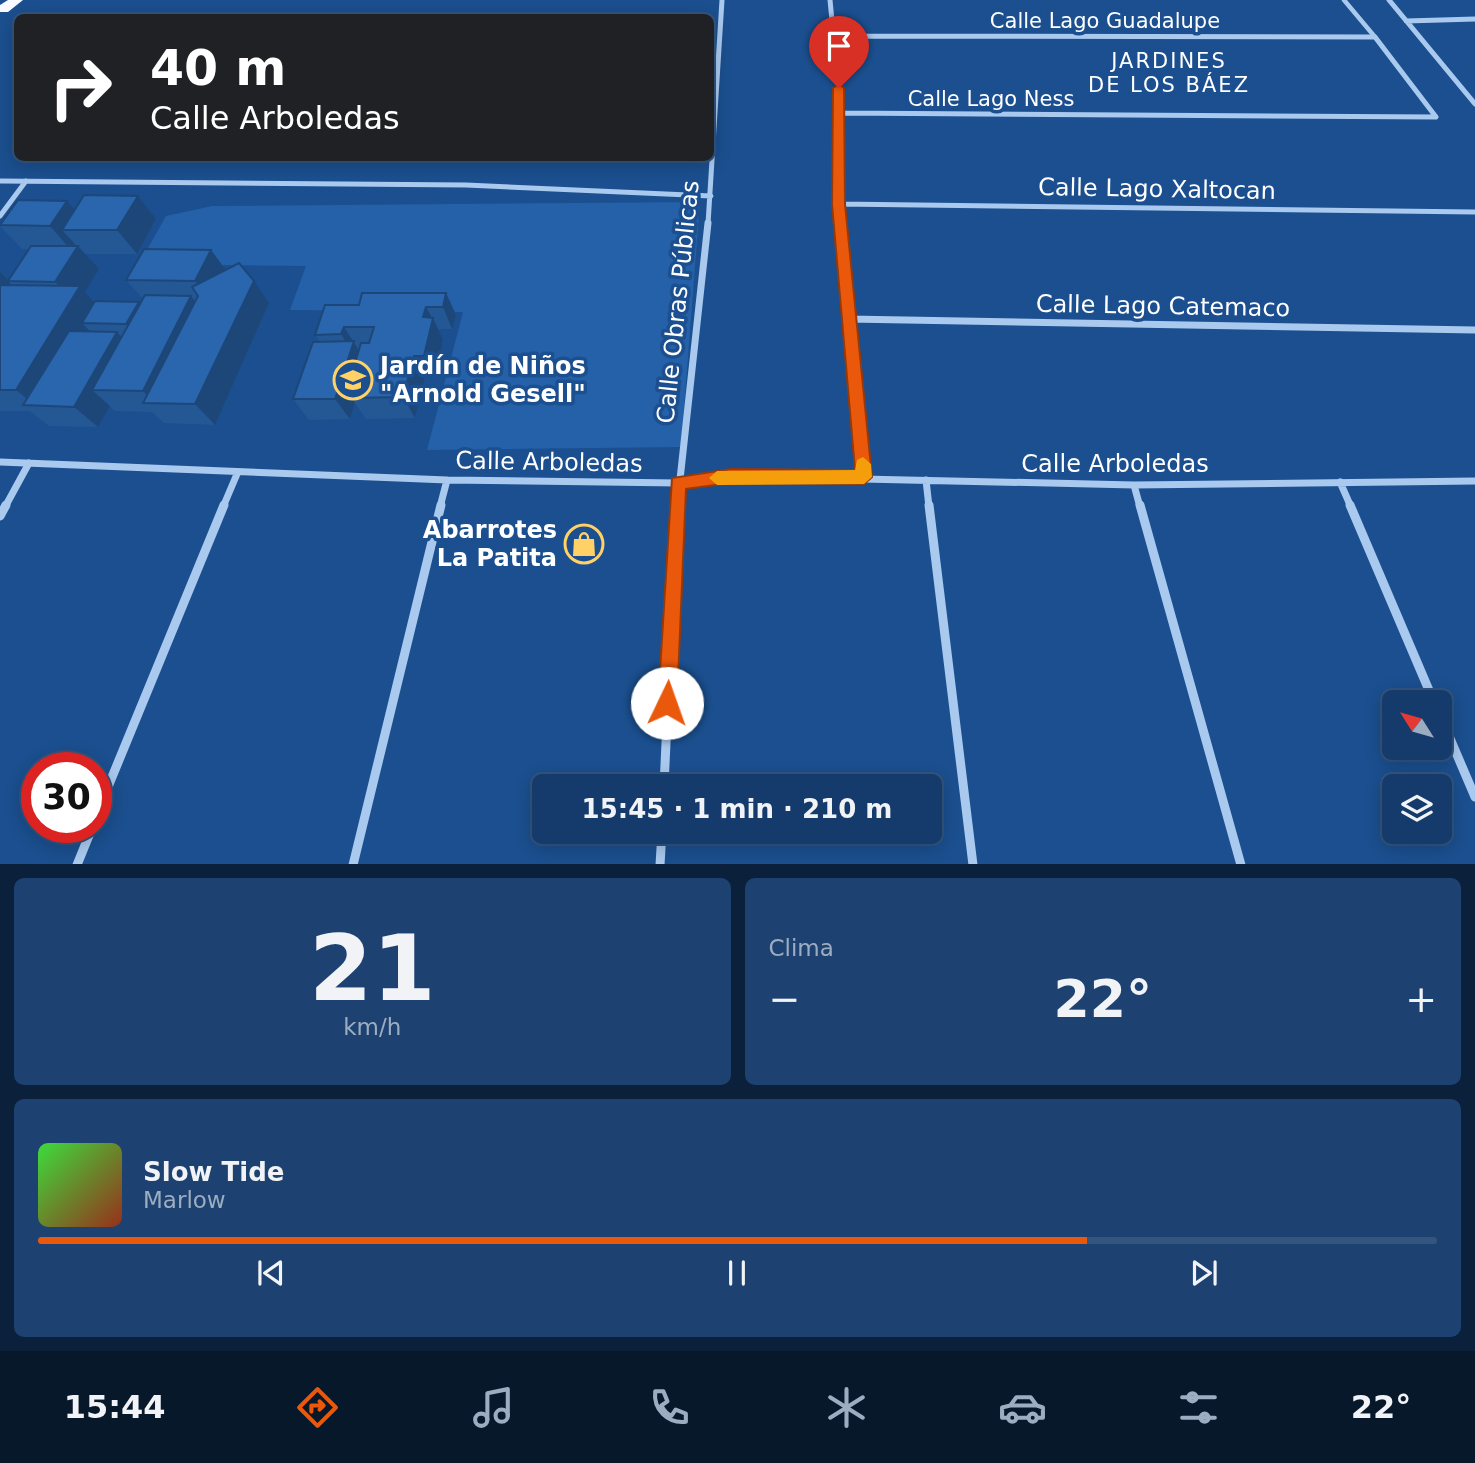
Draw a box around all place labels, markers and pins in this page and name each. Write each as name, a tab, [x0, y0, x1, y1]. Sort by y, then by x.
pin	[809, 16, 869, 88]
place label: Jardín de Niños "Arnold Gesell"	[378, 352, 586, 408]
school or university icon: Jardín de Niños "Arnold Gesell"	[332, 359, 374, 401]
place label: Abarrotes La Patita	[423, 516, 557, 572]
shop icon: Abarrotes La Patita	[563, 523, 605, 565]

